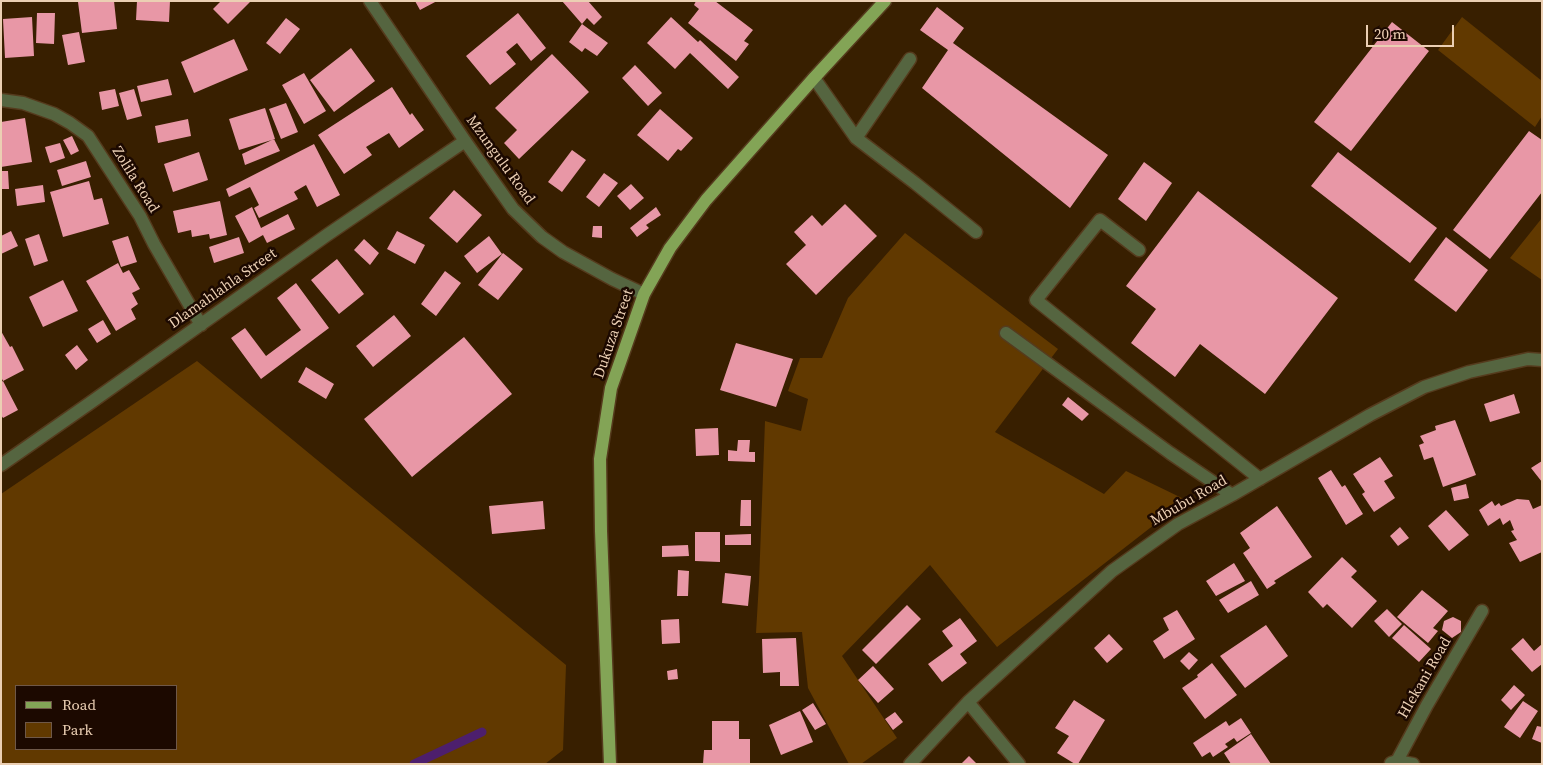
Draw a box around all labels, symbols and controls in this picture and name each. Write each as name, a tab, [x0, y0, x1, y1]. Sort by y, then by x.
scale bar	[1368, 15, 1456, 47]
text: 20 m	[1374, 23, 1406, 44]
street label: Mzungulu Road	[462, 112, 538, 208]
street label: Zolila Road	[108, 144, 162, 216]
street label: Dlamahlahla Street	[166, 245, 280, 333]
street label: Dukuza Street	[590, 287, 638, 381]
street label: Mbubu Road	[1147, 472, 1231, 530]
street label: Hlekani Road	[1395, 634, 1455, 722]
legend	[15, 685, 178, 750]
text: Road	[62, 694, 96, 715]
text: Park	[62, 719, 93, 740]

